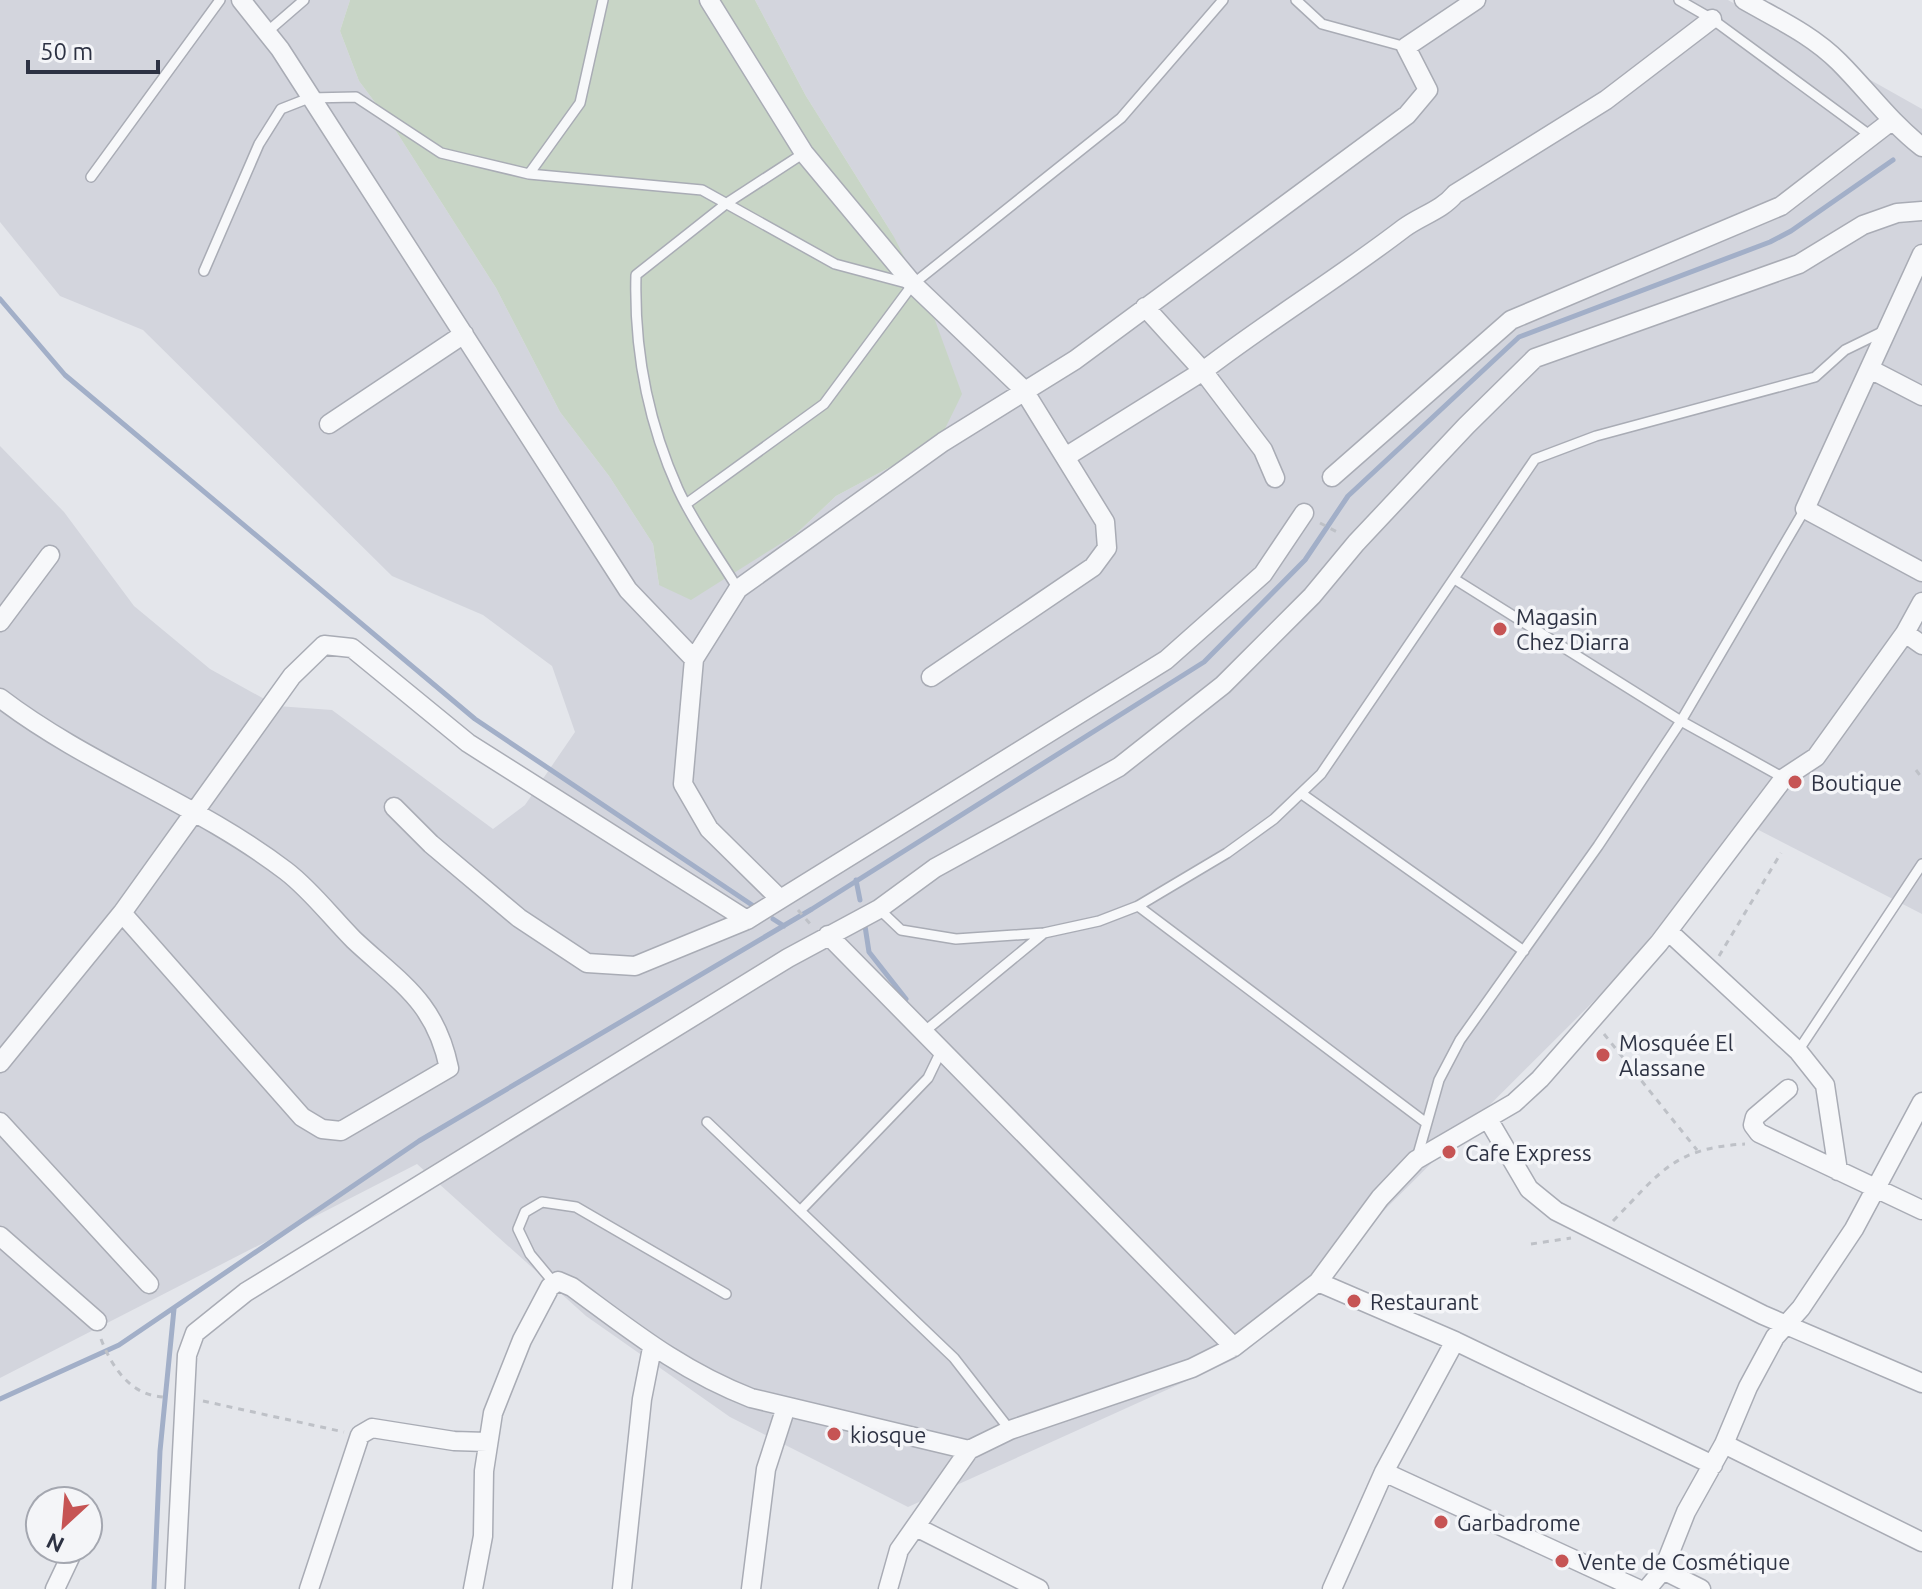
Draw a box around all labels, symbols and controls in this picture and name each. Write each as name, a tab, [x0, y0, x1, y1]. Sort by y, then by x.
scale bar	[28, 24, 158, 74]
text: 50 m	[40, 38, 93, 65]
place label: Magasin Chez Diarra	[1516, 604, 1630, 654]
marker: Magasin Chez Diarra	[1491, 620, 1509, 638]
place label: Boutique	[1811, 770, 1902, 795]
marker: Boutique	[1786, 773, 1804, 791]
place label: Mosquée El Alassane	[1619, 1030, 1734, 1080]
marker: Mosquée El Alassane	[1594, 1046, 1612, 1064]
place label: Cafe Express	[1465, 1140, 1591, 1165]
marker: Cafe Express	[1440, 1143, 1458, 1161]
place label: Restaurant	[1370, 1289, 1479, 1314]
marker: Restaurant	[1345, 1292, 1363, 1310]
place label: kiosque	[850, 1422, 926, 1447]
marker: kiosque	[825, 1425, 843, 1443]
north arrow	[24, 1485, 104, 1565]
place label: Garbadrome	[1457, 1510, 1581, 1535]
marker: Garbadrome	[1432, 1513, 1450, 1531]
text: N	[42, 1529, 68, 1558]
place label: Vente de Cosmétique	[1578, 1549, 1790, 1574]
marker: Vente de Cosmétique	[1553, 1552, 1571, 1570]

